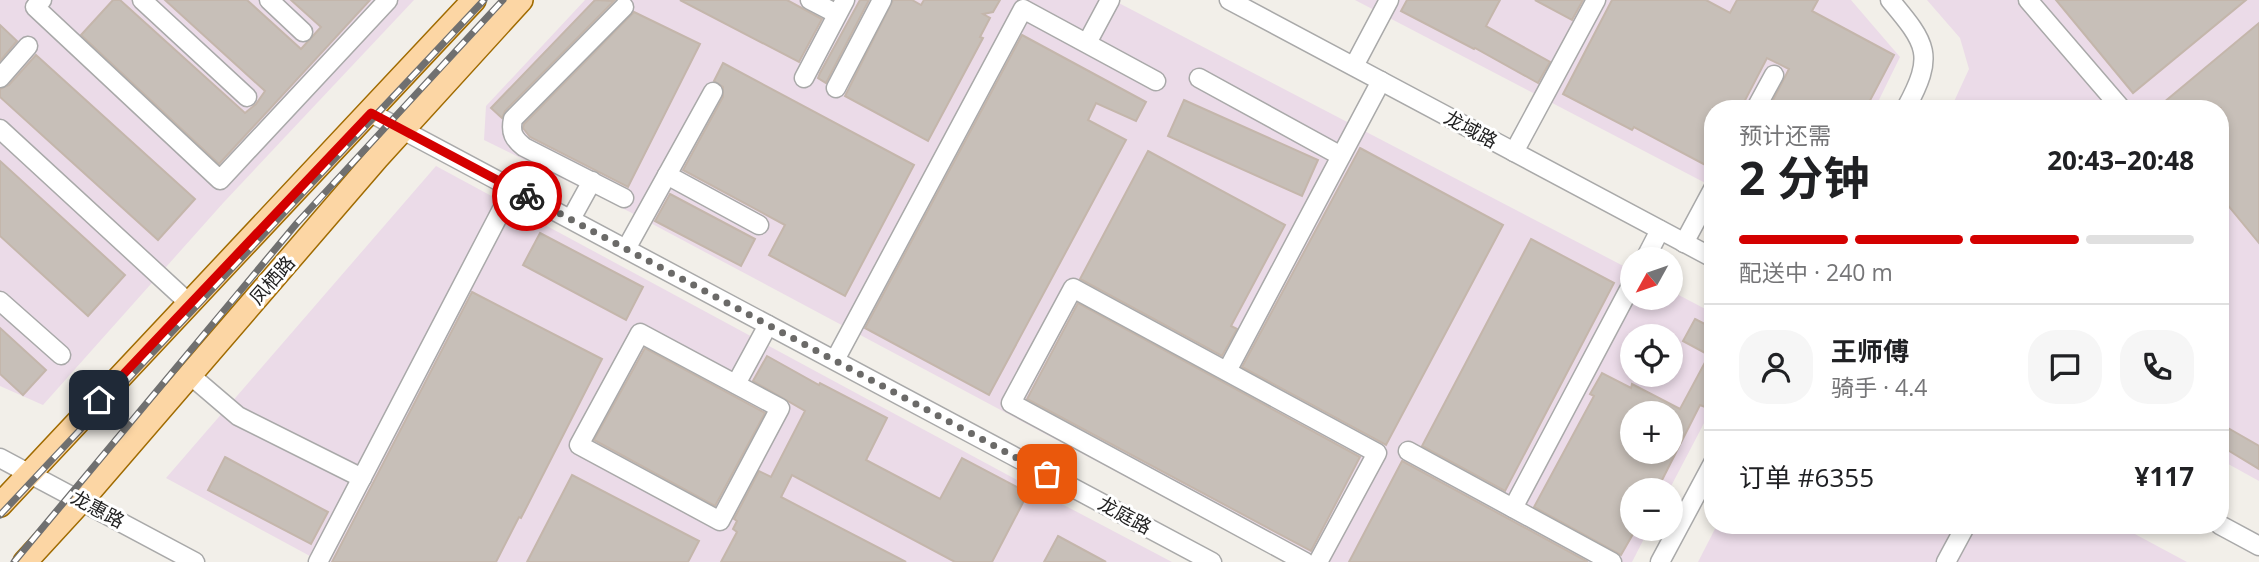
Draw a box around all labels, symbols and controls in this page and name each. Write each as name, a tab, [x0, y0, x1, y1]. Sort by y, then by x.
street label: 龙域路	[1440, 104, 1502, 154]
text: 预计还需	[1739, 119, 1831, 151]
text: 20:43–20:48	[2047, 142, 2194, 178]
text: 2 分钟	[1739, 146, 1869, 208]
courier	[492, 161, 562, 231]
icon: bike	[508, 177, 546, 215]
north arrow	[1620, 247, 1684, 310]
map controls	[1620, 247, 1683, 541]
street label: 凤栖路	[243, 250, 301, 310]
text: 配送中 · 240 m	[1739, 256, 1893, 288]
button: locate	[1620, 324, 1683, 387]
button: person	[1739, 330, 1813, 404]
button: chat	[2028, 330, 2102, 404]
button: phone	[2120, 330, 2194, 404]
text: 王师傅	[1831, 333, 1909, 369]
pin	[69, 370, 129, 430]
text: 骑手 · 4.4	[1831, 371, 1927, 403]
icon: home	[80, 381, 118, 419]
button: +	[1620, 401, 1683, 464]
pin	[1017, 444, 1077, 504]
icon: bag	[1028, 455, 1066, 493]
text: ¥117	[2135, 458, 2194, 494]
text: 订单 #6355	[1739, 459, 1874, 495]
button: −	[1620, 478, 1683, 541]
street label: 龙惠路	[67, 484, 129, 534]
street label: 龙庭路	[1094, 490, 1156, 540]

